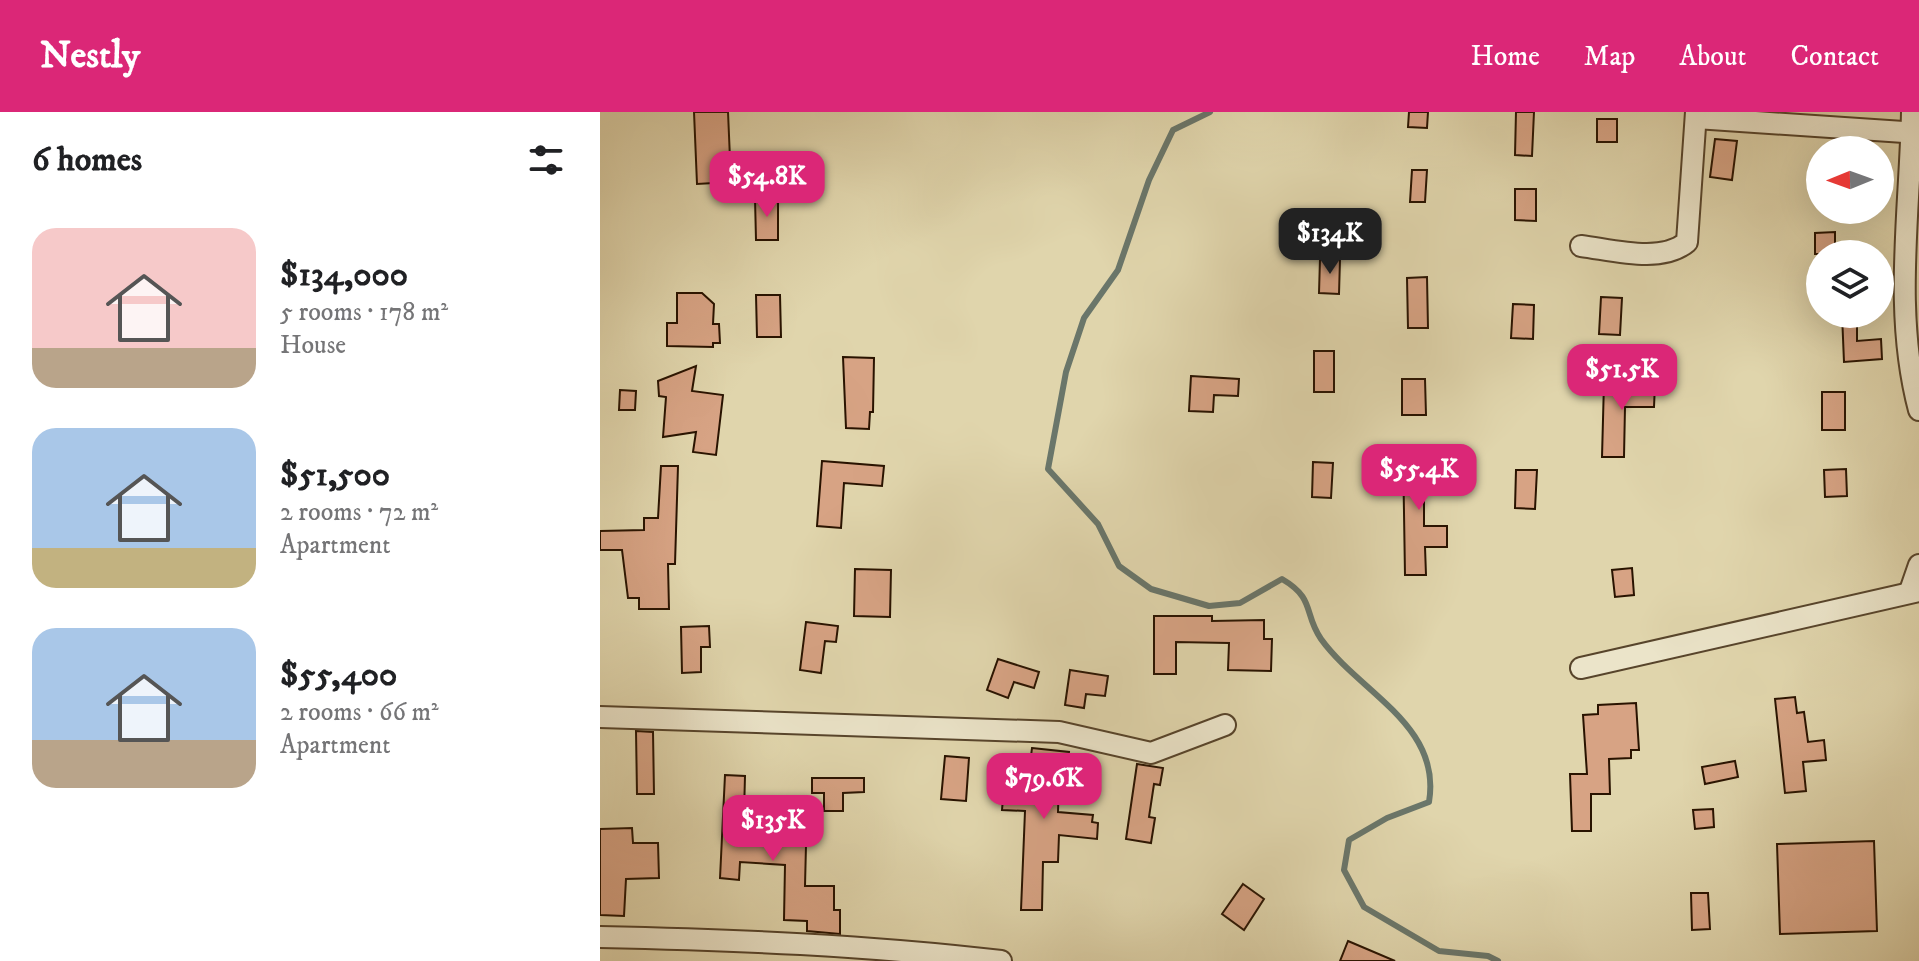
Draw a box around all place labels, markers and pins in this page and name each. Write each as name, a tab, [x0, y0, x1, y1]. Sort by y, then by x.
pin: $54.8K	[702, 151, 832, 219]
pin: $134K	[1274, 208, 1386, 276]
pin: $51.5K	[1557, 344, 1687, 412]
pin: $55.4K	[1354, 444, 1484, 512]
pin: $79.6K	[979, 753, 1109, 821]
pin: $135K	[717, 795, 829, 863]

